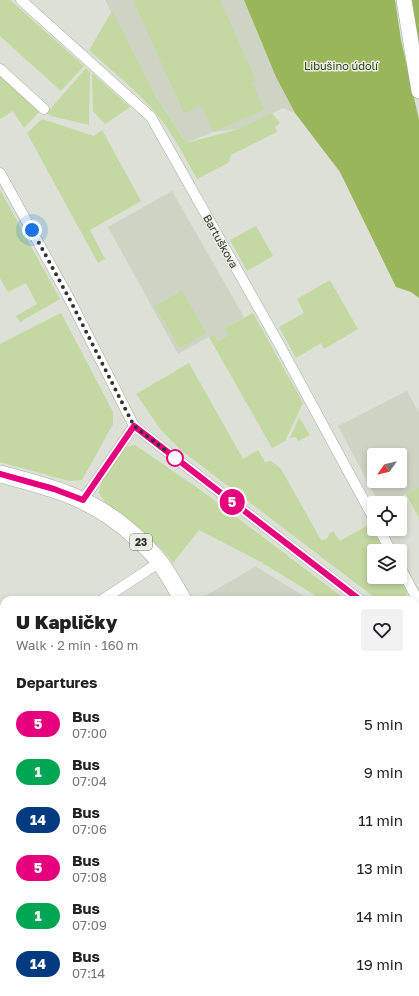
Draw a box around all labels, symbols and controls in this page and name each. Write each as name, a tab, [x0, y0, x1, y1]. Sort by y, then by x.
park label: Libušino údolí	[304, 59, 379, 72]
street label: Bartuškova	[201, 212, 241, 270]
your location	[22, 220, 42, 240]
north arrow	[367, 448, 407, 488]
map controls	[367, 448, 407, 584]
unlabelled marker	[166, 449, 184, 467]
line badge: 5	[219, 489, 245, 515]
text: 5	[228, 493, 236, 510]
button: locate	[367, 496, 407, 536]
road number: 23	[130, 534, 152, 550]
button: layers	[367, 544, 407, 584]
button: heart	[361, 609, 403, 651]
text: U Kapličky	[16, 610, 117, 633]
text: Walk · 2 min · 160 m	[16, 637, 138, 653]
text: Departures	[16, 673, 97, 691]
text: Bus	[72, 707, 100, 725]
text: 5	[34, 715, 42, 732]
text: 5 min	[364, 715, 403, 733]
text: 07:00	[72, 725, 107, 741]
text: Bus	[72, 755, 100, 773]
text: 1	[34, 763, 42, 780]
text: 9 min	[364, 763, 403, 781]
text: 07:04	[72, 773, 107, 789]
text: Bus	[72, 803, 100, 821]
text: 14	[30, 811, 46, 828]
text: 11 min	[358, 811, 403, 829]
text: 07:06	[72, 821, 107, 837]
text: Bus	[72, 851, 100, 869]
text: 5	[34, 859, 42, 876]
text: 13 min	[357, 859, 403, 877]
text: 07:08	[72, 869, 107, 885]
text: Bus	[72, 899, 100, 917]
text: 1	[34, 907, 42, 924]
text: 14 min	[356, 907, 403, 925]
text: 07:09	[72, 917, 107, 933]
text: Bus	[72, 947, 100, 965]
text: 14	[30, 955, 46, 972]
text: 19 min	[356, 955, 403, 973]
text: 07:14	[72, 965, 105, 981]

